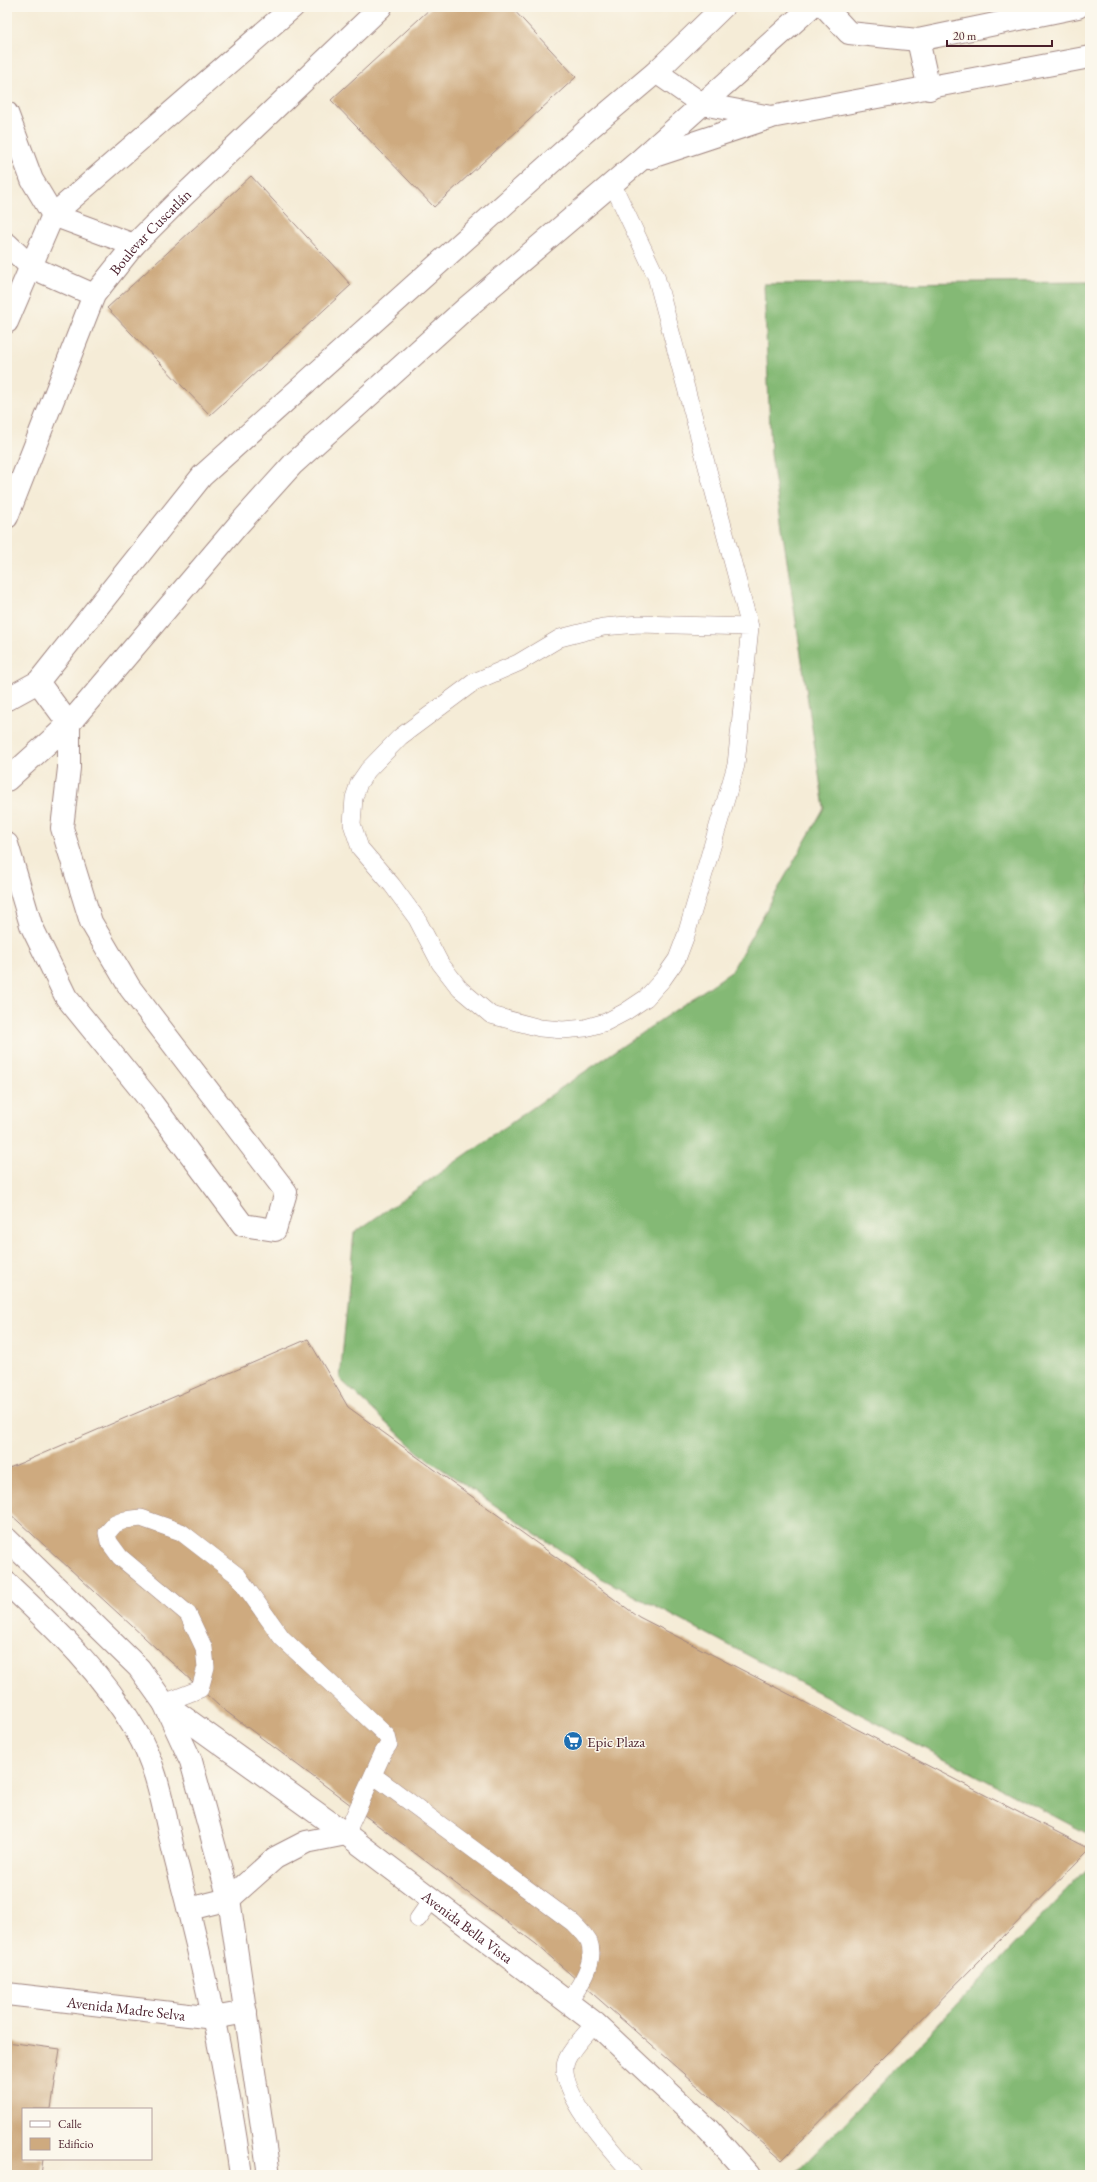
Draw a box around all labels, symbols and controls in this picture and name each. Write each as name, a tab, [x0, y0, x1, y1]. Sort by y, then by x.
scale bar	[947, 22, 1052, 48]
text: 20 m	[953, 28, 977, 44]
street label: Boulevar Cuscatlán	[105, 184, 195, 278]
supermarket icon: Epic Plaza	[562, 1730, 584, 1752]
place label: Epic Plaza	[587, 1732, 645, 1751]
street label: Avenida Bella Vista	[417, 1885, 517, 1967]
street label: Avenida Madre Selva	[65, 1991, 186, 2024]
legend	[22, 2108, 152, 2160]
text: Calle	[58, 2116, 82, 2132]
text: Edificio	[58, 2136, 94, 2152]

